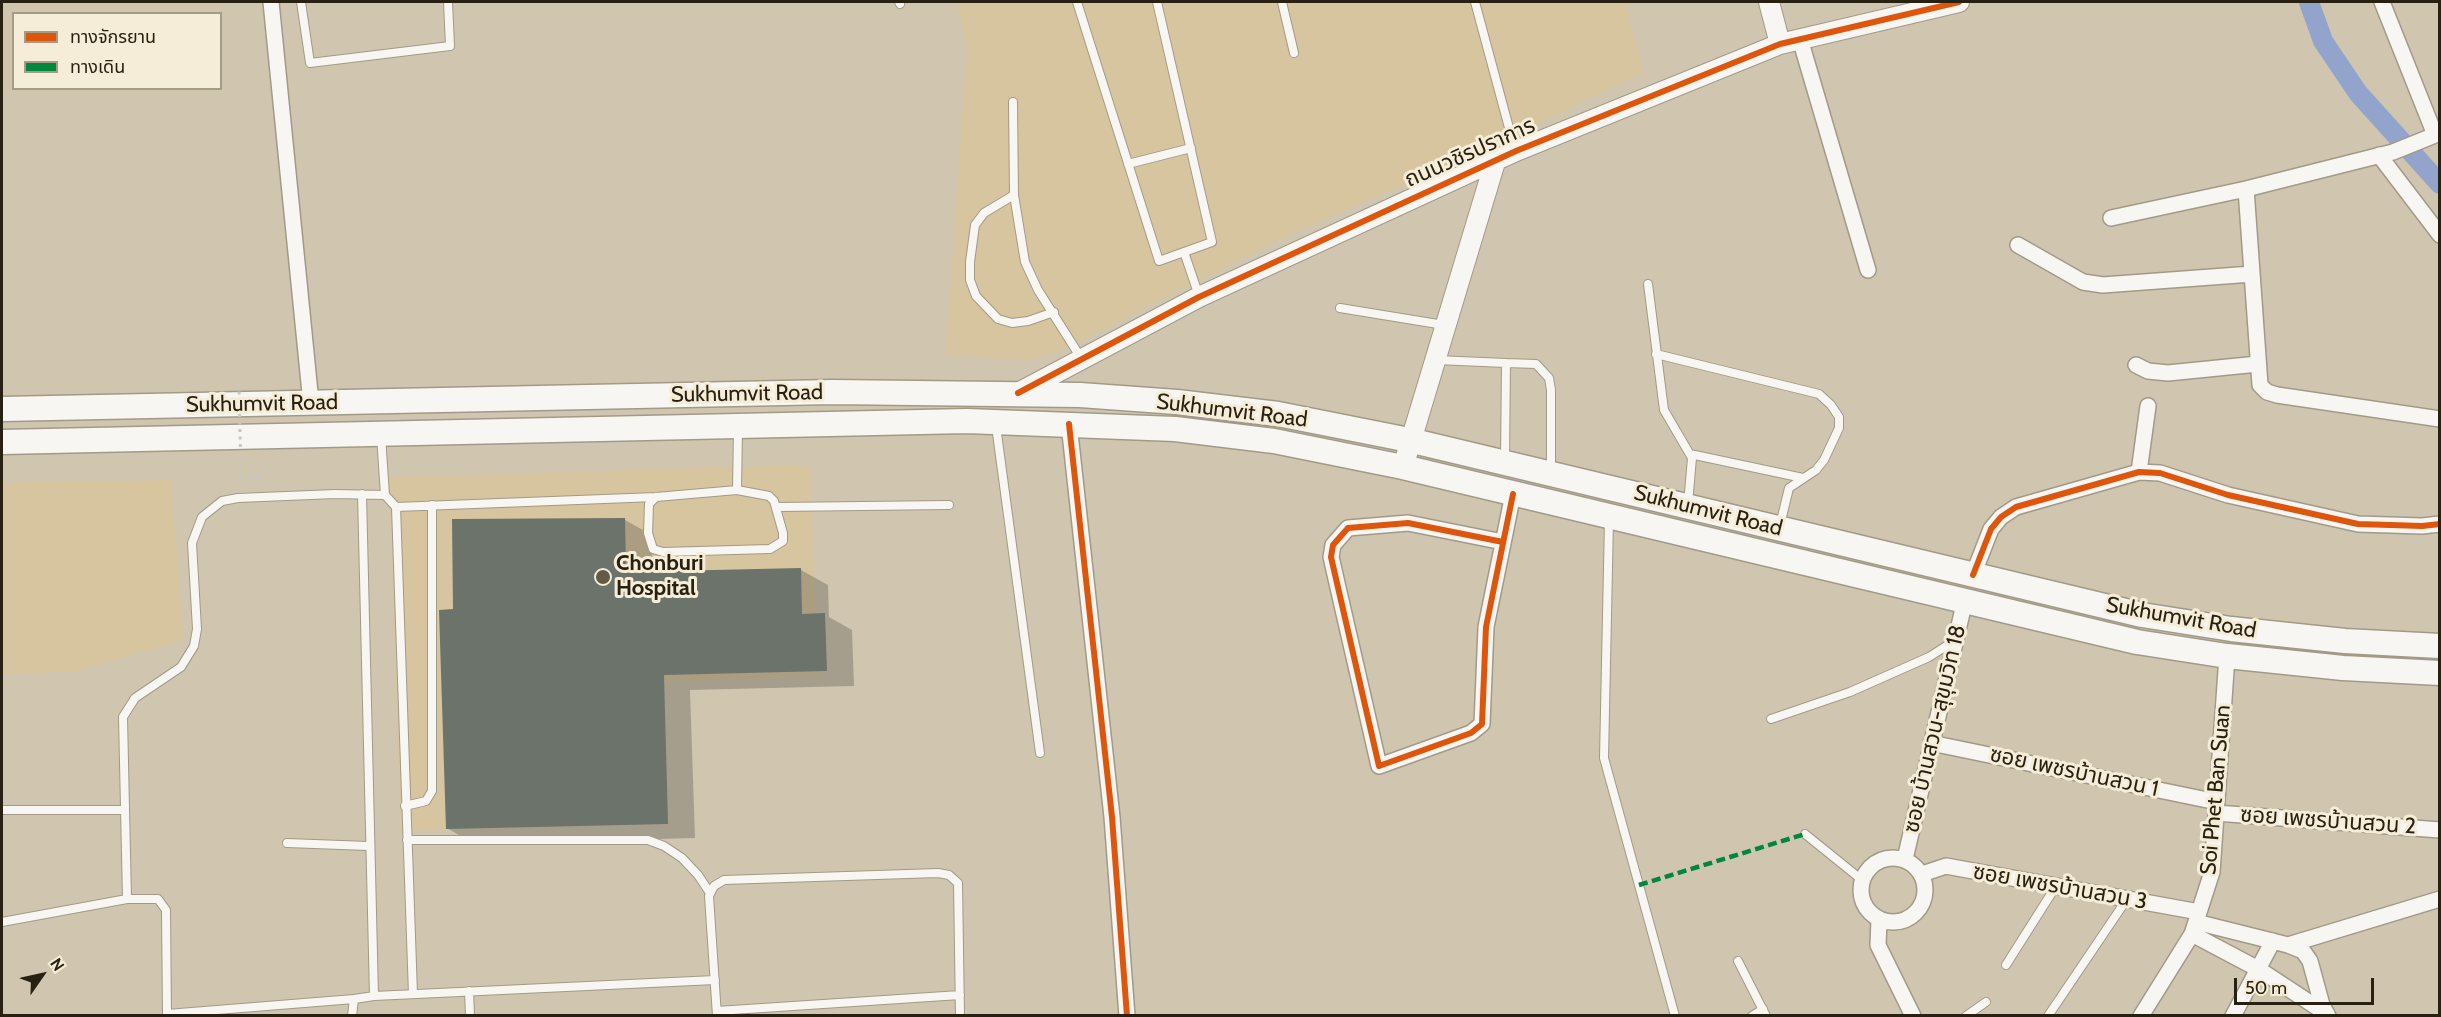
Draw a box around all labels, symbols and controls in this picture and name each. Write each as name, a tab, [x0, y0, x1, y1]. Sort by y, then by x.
legend	[12, 12, 222, 90]
text: ทางจักรยาน	[70, 26, 156, 48]
text: ทางเดิน	[70, 56, 125, 78]
street label: ถนนวชิรปราการ	[1401, 113, 1539, 193]
street label: Sukhumvit Road	[671, 379, 823, 409]
street label: Sukhumvit Road	[186, 389, 338, 419]
street label: Sukhumvit Road	[1155, 389, 1309, 433]
street label: Sukhumvit Road	[1631, 480, 1785, 542]
place label: Chonburi Hospital	[616, 551, 703, 602]
marker: Chonburi Hospital	[594, 568, 612, 586]
street label: Sukhumvit Road	[2104, 592, 2258, 644]
street label: ซอย บ้านสวน-สุขุมวิท 18	[1898, 622, 1972, 836]
street label: Soi Phet Ban Suan	[2195, 704, 2237, 876]
street label: ซอย เพชรบ้านสวน 1	[1987, 741, 2161, 803]
street label: ซอย เพชรบ้านสวน 2	[2239, 802, 2417, 840]
street label: ซอย เพชรบ้านสวน 3	[1971, 859, 2149, 915]
north arrow	[12, 945, 72, 1005]
text: N	[46, 955, 68, 975]
scale bar	[2237, 966, 2376, 1004]
text: 50 m	[2245, 977, 2287, 999]

